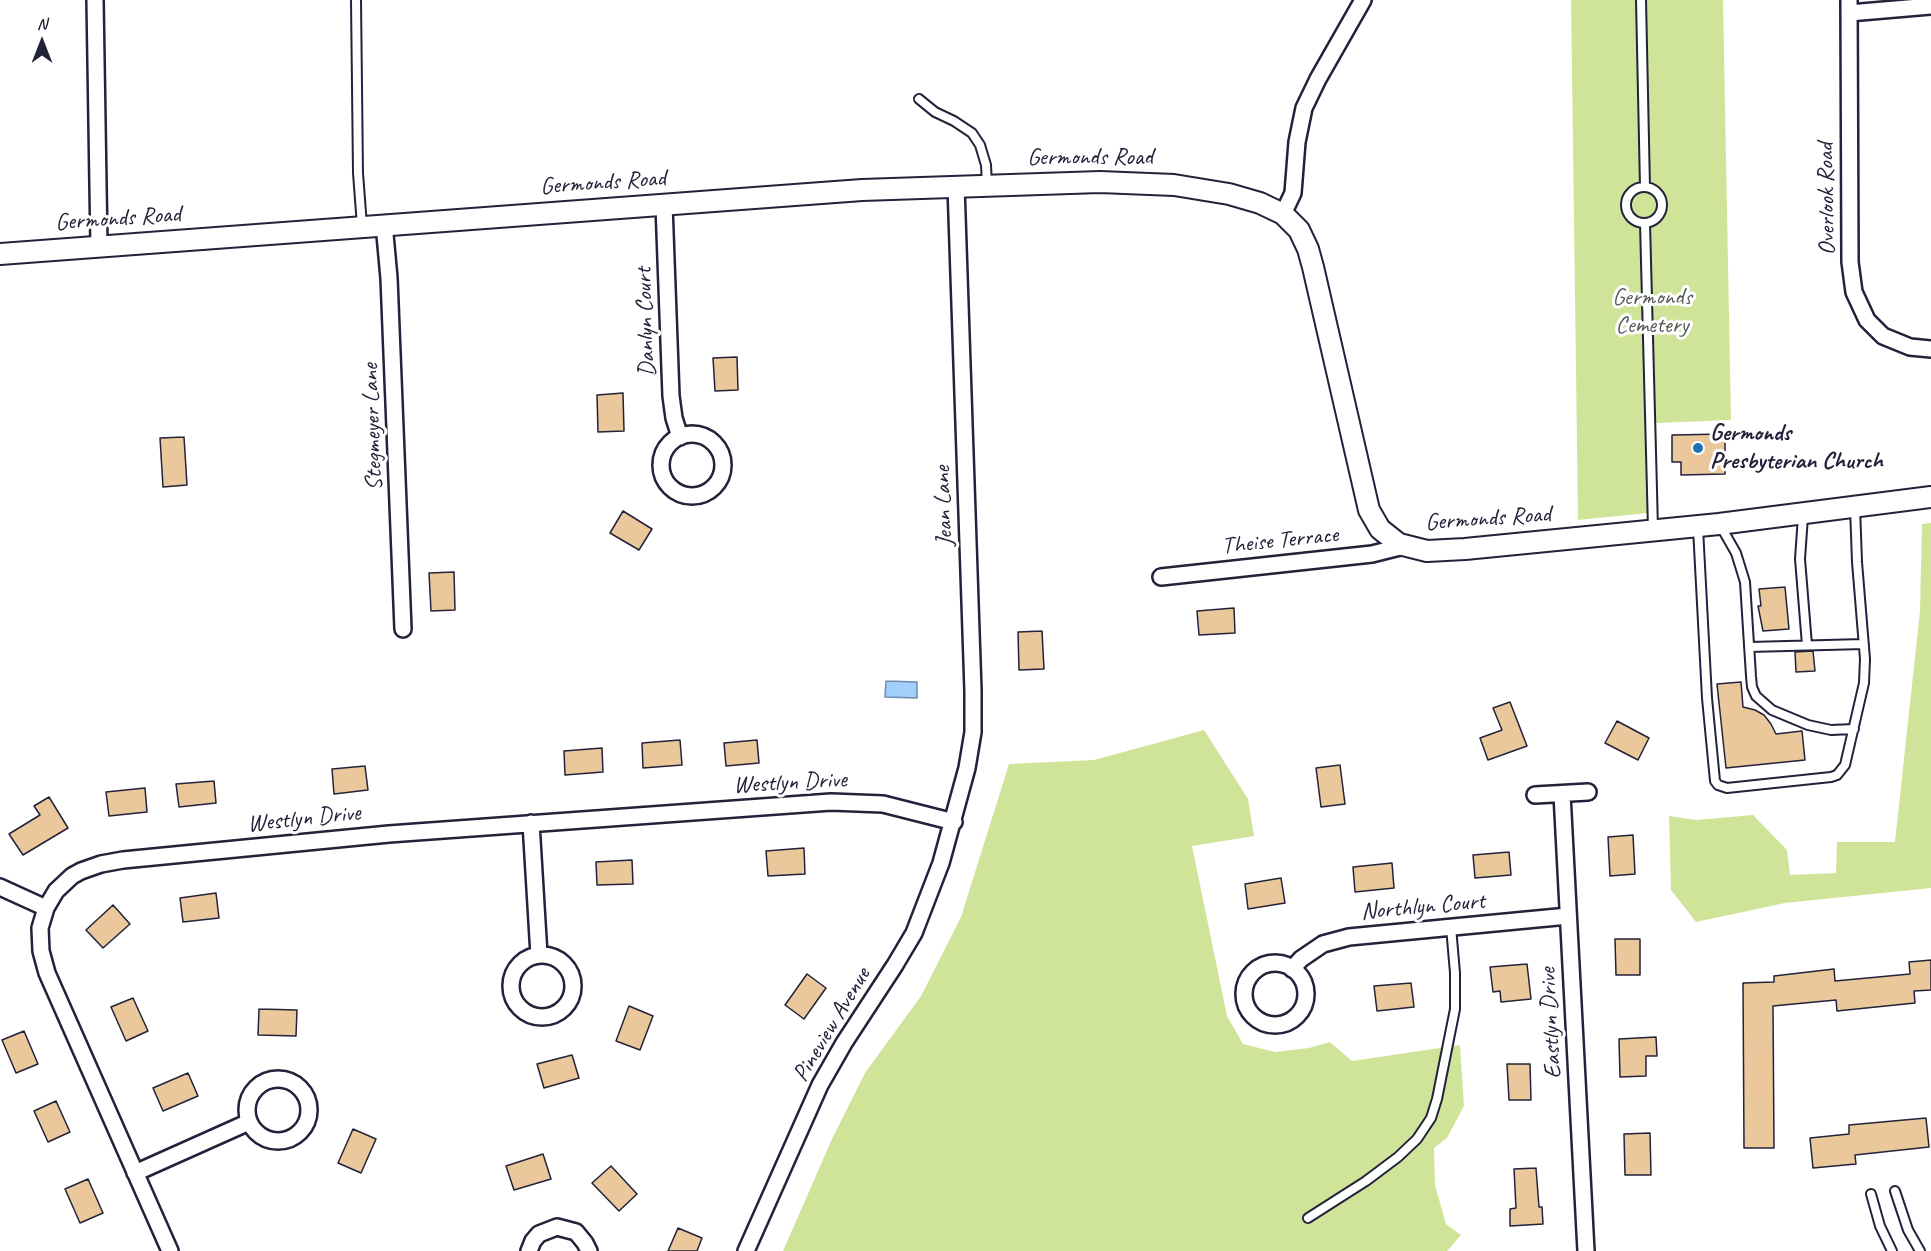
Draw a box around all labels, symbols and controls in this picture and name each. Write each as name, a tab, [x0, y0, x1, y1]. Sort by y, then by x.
north arrow	[12, 12, 72, 72]
text: N	[37, 14, 47, 34]
street label: Overlook Road	[1812, 142, 1842, 256]
street label: Germonds Road	[1027, 144, 1153, 172]
street label: Germonds Road	[539, 164, 667, 202]
street label: Germonds Road	[54, 200, 182, 238]
street label: Danlyn Court	[630, 267, 662, 377]
park label: Germonds Cemetery	[1612, 284, 1692, 340]
street label: Stegmeyer Lane	[356, 363, 390, 491]
place label: Germonds Presbyterian Church	[1710, 420, 1883, 476]
marker: Germonds Presbyterian Church	[1691, 441, 1705, 455]
street label: Jean Lane	[928, 465, 960, 547]
street label: Germonds Road	[1424, 500, 1552, 538]
street label: Theise Terrace	[1220, 521, 1340, 561]
street label: Westlyn Drive	[733, 766, 847, 800]
street label: Westlyn Drive	[246, 799, 362, 839]
street label: Northlyn Court	[1360, 887, 1486, 927]
street label: Pineview Avenue	[787, 963, 877, 1087]
street label: Eastlyn Drive	[1534, 967, 1568, 1079]

